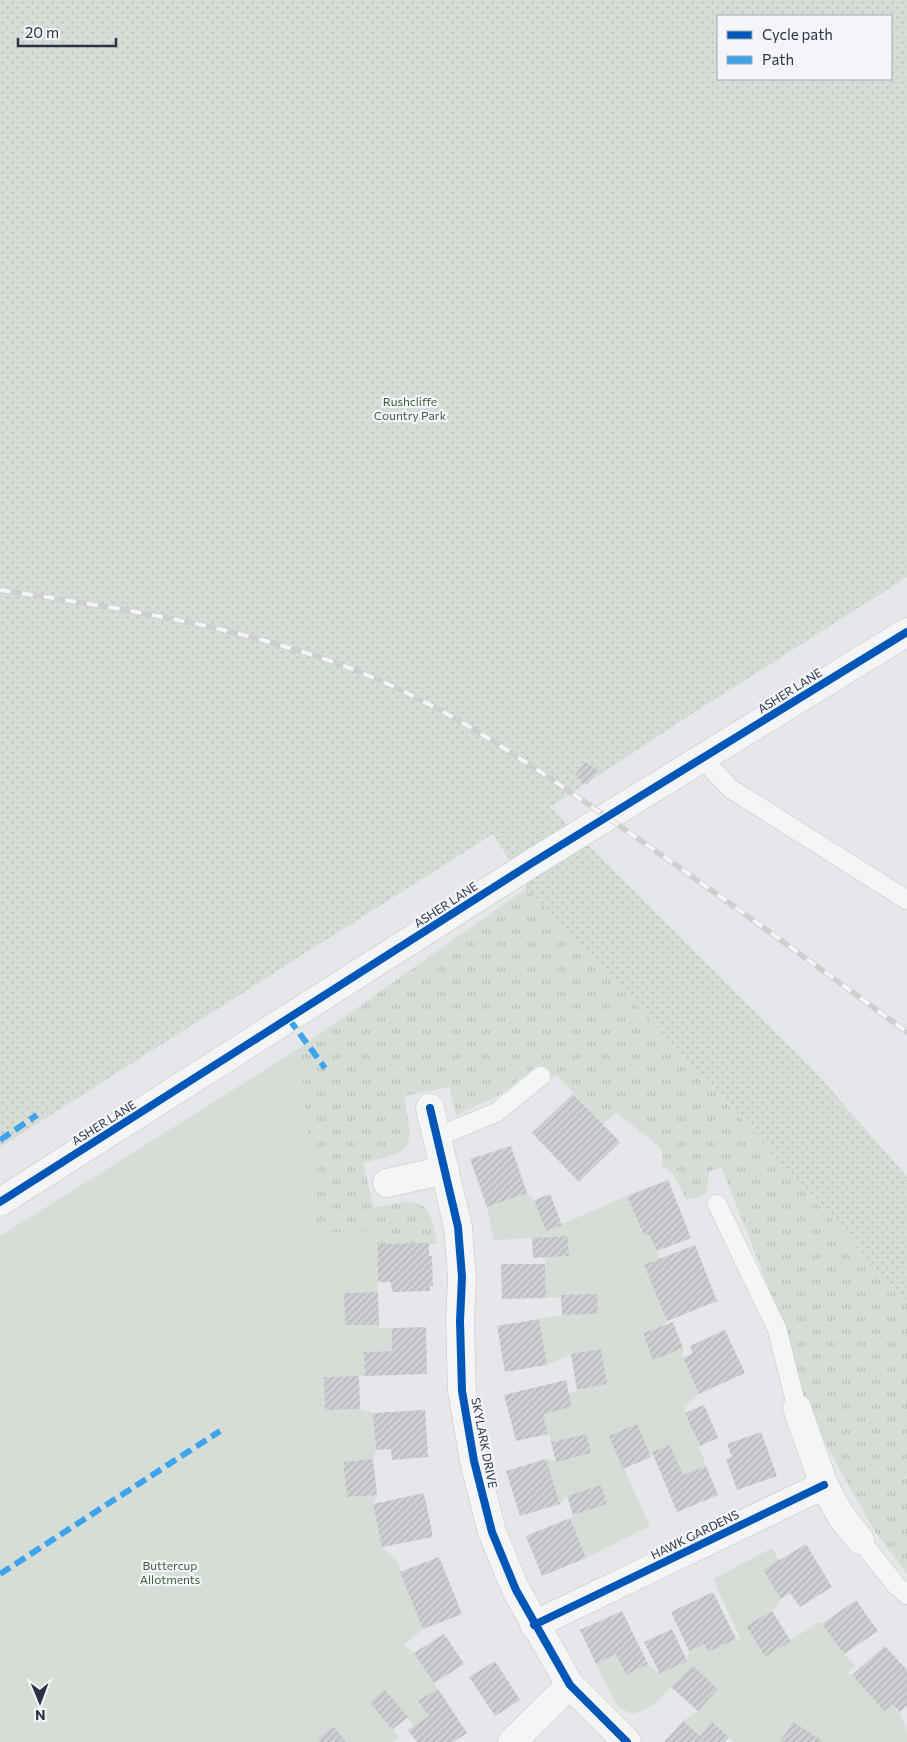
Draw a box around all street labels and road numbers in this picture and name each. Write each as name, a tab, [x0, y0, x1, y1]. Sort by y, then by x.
street label: ASHER LANE	[755, 665, 824, 715]
street label: ASHER LANE	[411, 878, 480, 930]
street label: ASHER LANE	[69, 1097, 138, 1147]
street label: SKYLARK DRIVE	[469, 1396, 501, 1489]
street label: HAWK GARDENS	[648, 1507, 741, 1561]

